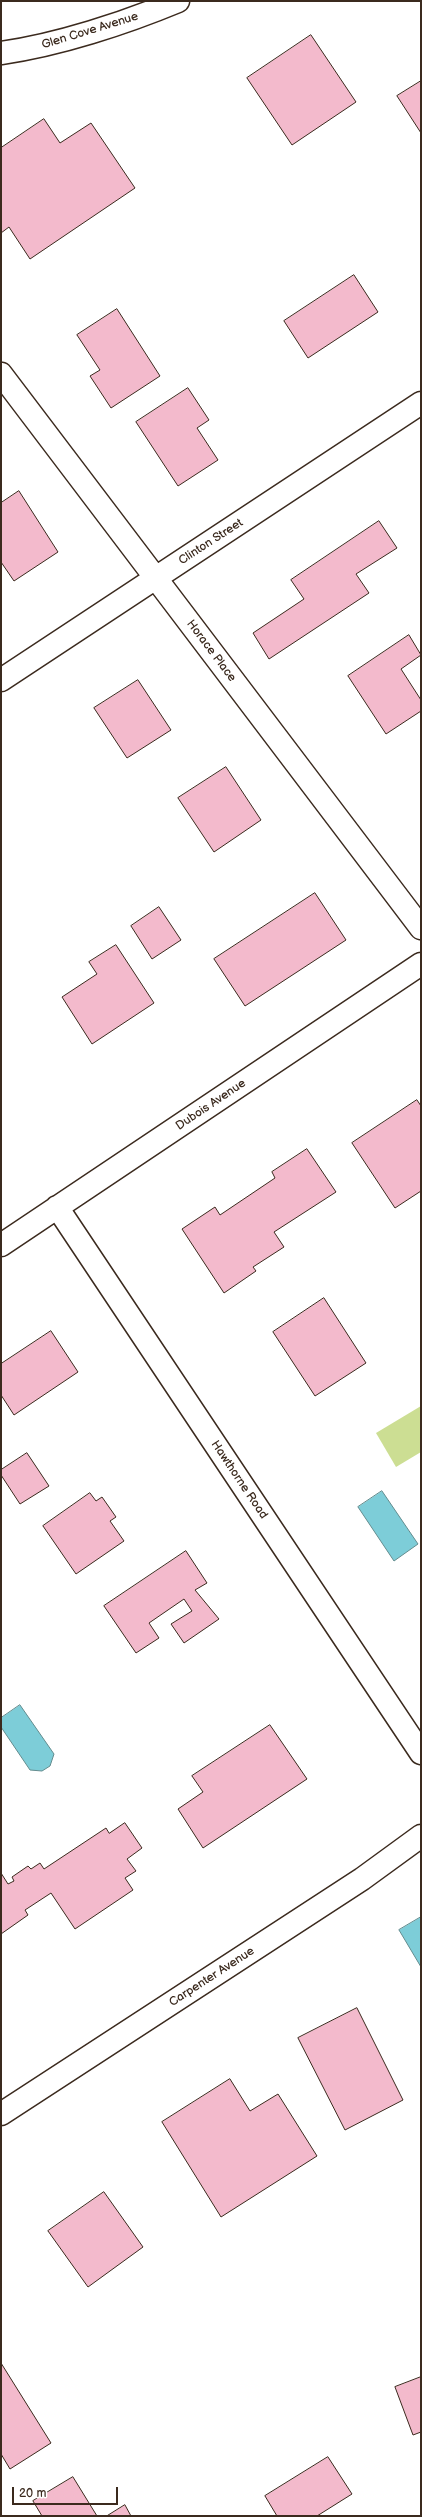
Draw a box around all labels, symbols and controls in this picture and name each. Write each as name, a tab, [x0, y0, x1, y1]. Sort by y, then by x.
street label: Glen Cove Avenue	[40, 9, 140, 53]
street label: Clinton Street	[176, 516, 246, 568]
street label: Horace Place	[183, 617, 239, 685]
street label: Dubois Avenue	[173, 1076, 249, 1134]
street label: Hawthorne Road	[208, 1438, 270, 1522]
street label: Carpenter Avenue	[167, 1944, 257, 2010]
scale bar	[14, 2479, 120, 2505]
text: 20 m	[19, 2486, 46, 2501]

